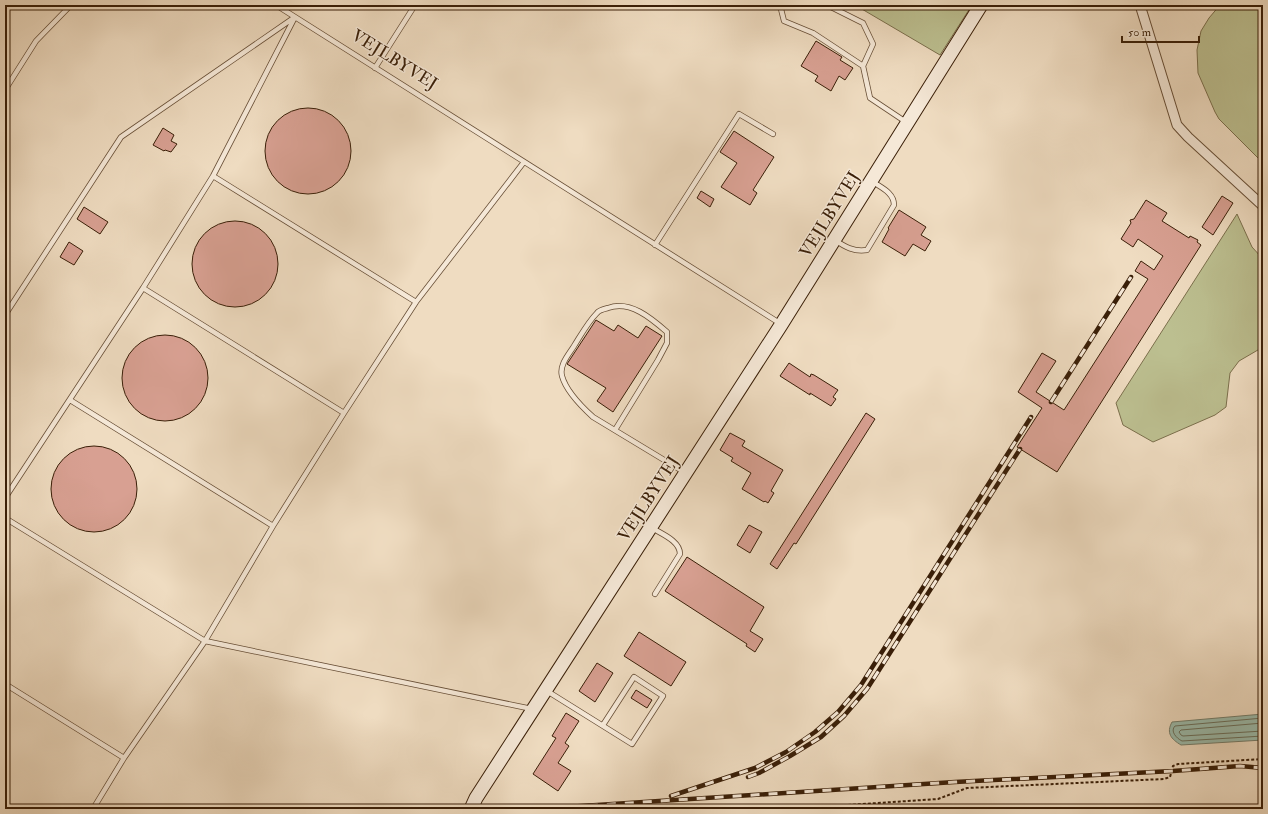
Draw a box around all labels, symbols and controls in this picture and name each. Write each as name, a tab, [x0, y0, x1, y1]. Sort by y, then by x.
scale bar	[1122, 18, 1199, 44]
street label: VEJLBYVEJ	[347, 25, 442, 95]
text: 50 m	[1128, 25, 1152, 40]
street label: VEJLBYVEJ	[795, 167, 865, 262]
street label: VEJLBYVEJ	[613, 452, 685, 545]

